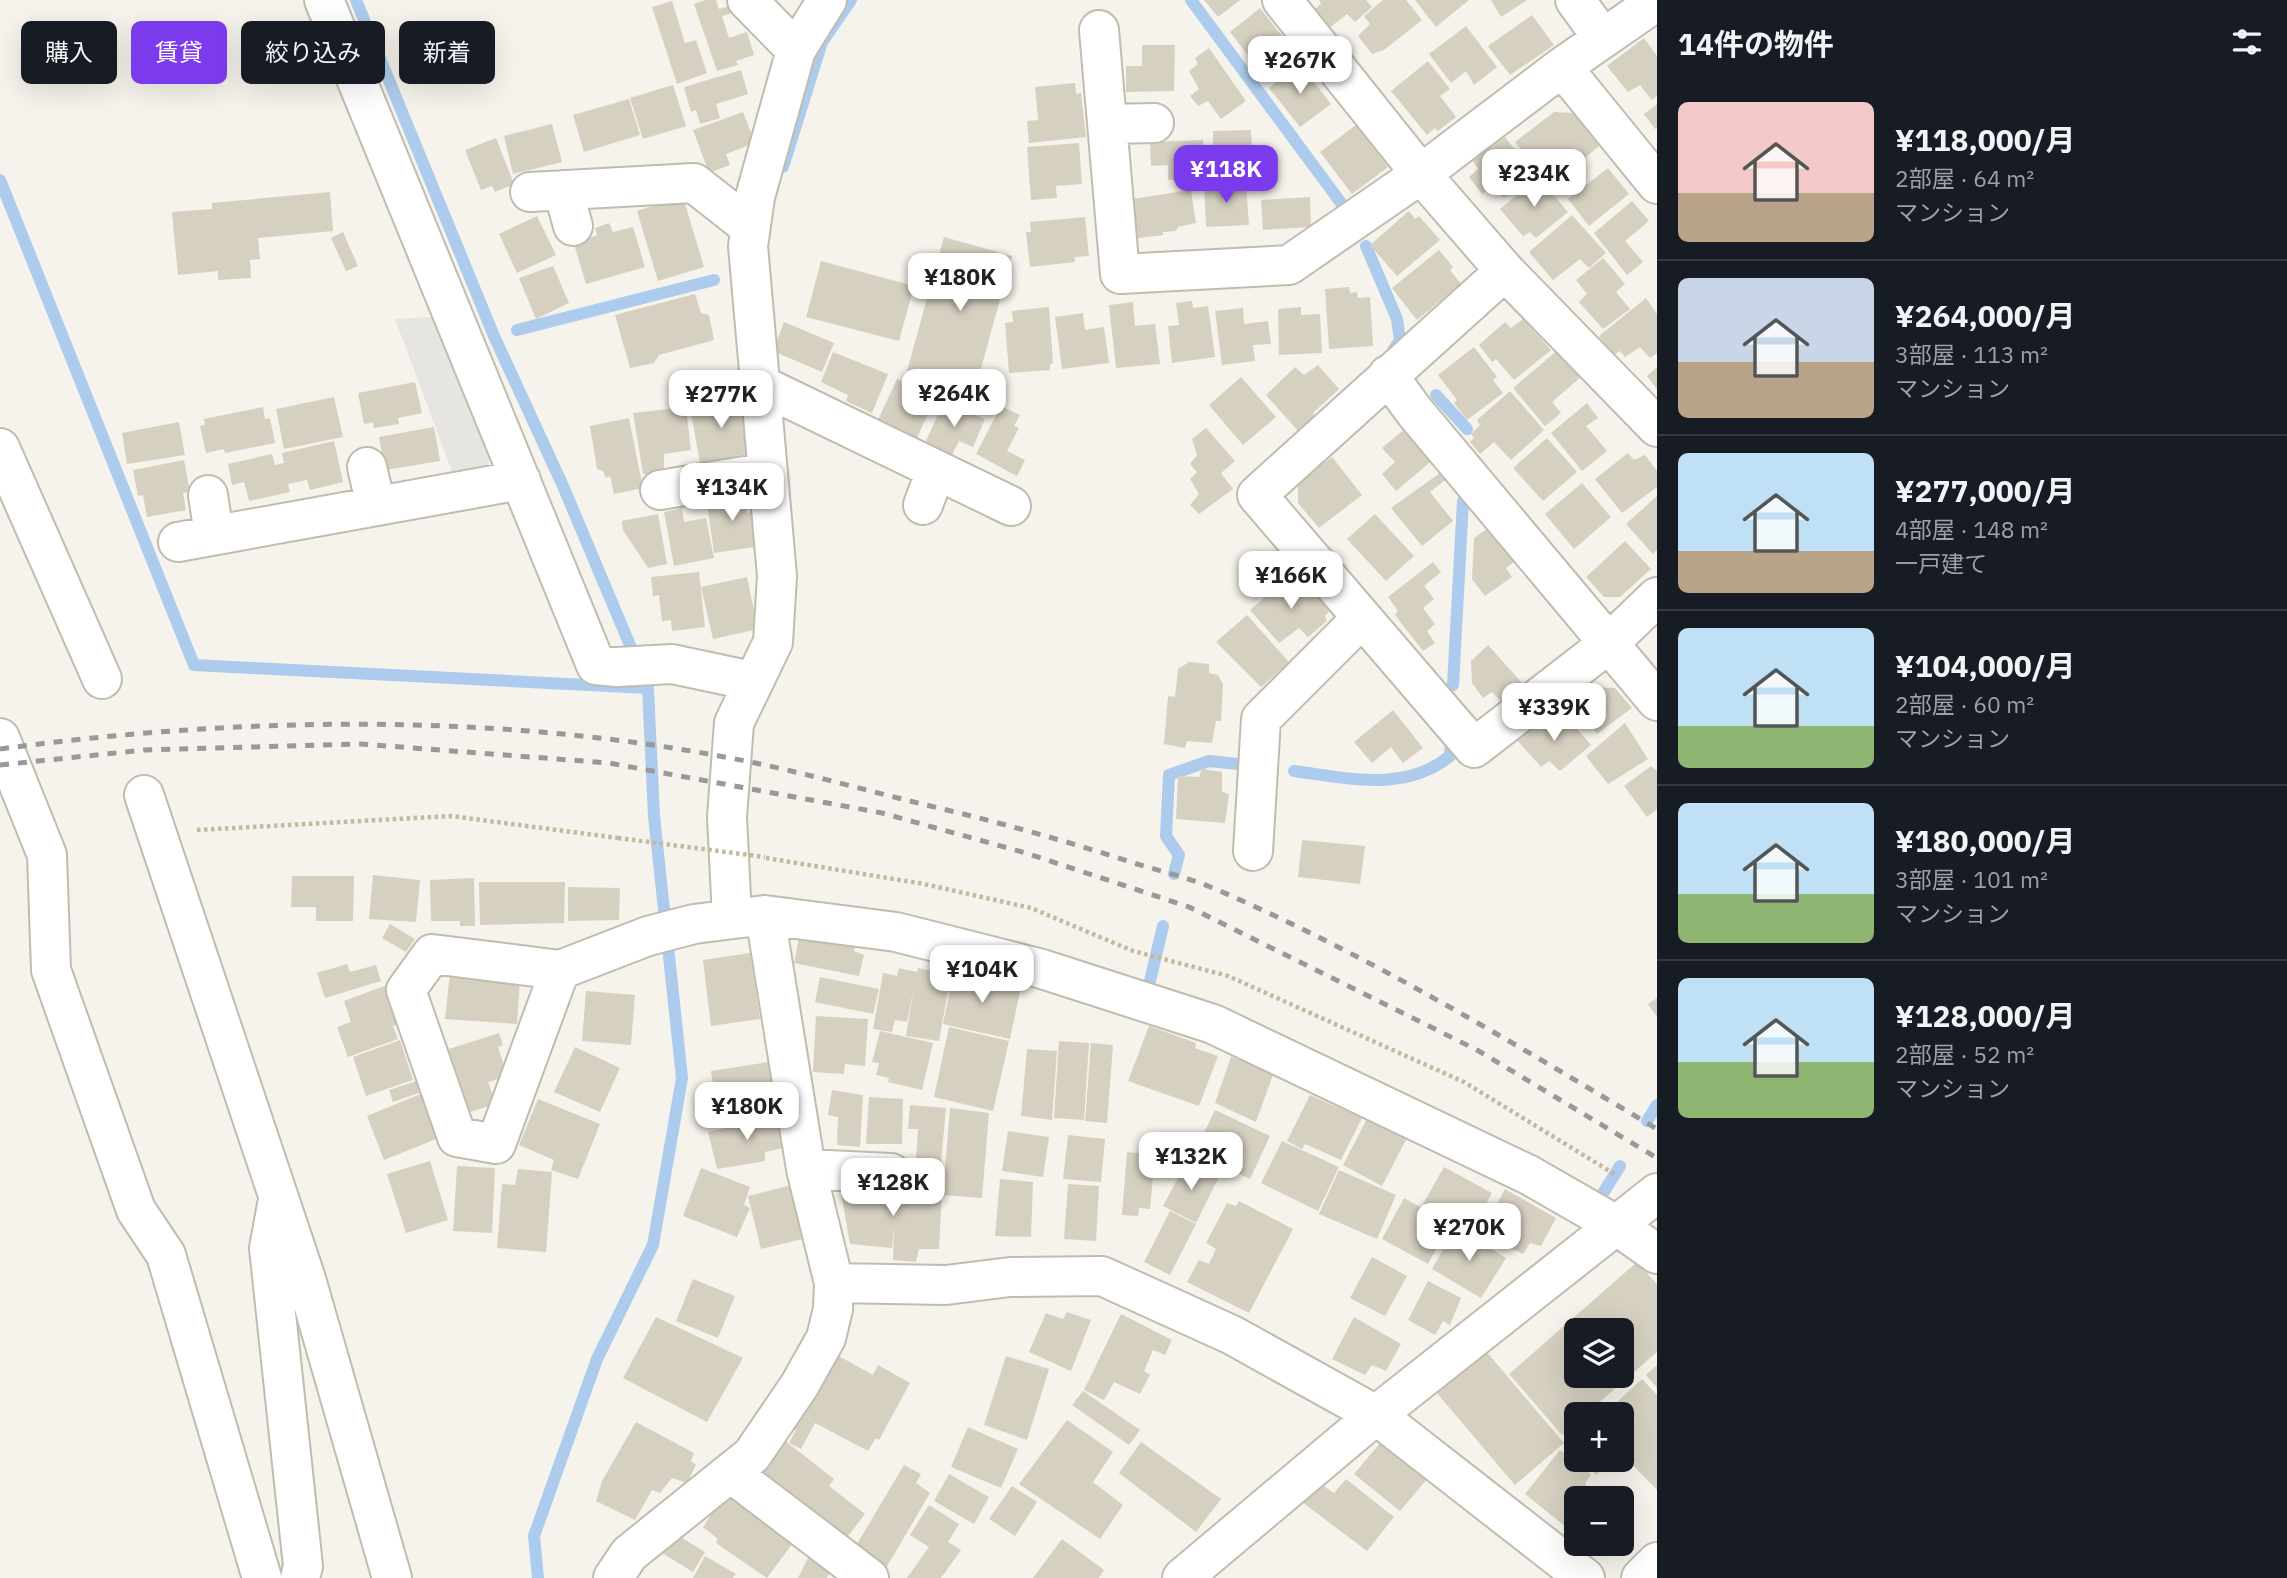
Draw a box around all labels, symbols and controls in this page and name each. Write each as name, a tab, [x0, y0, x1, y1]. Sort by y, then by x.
chip: 購入	[21, 21, 117, 84]
chip: 賃貸	[131, 21, 227, 84]
chip: 絞り込み	[241, 21, 385, 84]
chip: 新着	[399, 21, 495, 84]
icon: filters	[2228, 23, 2266, 61]
text: 14件の物件	[1678, 24, 1834, 63]
pin: ¥267K	[1251, 36, 1349, 96]
text: ¥267K	[1264, 44, 1336, 74]
text: ¥118,000/月	[1895, 120, 2076, 159]
icon: home	[1734, 130, 1818, 214]
pin: ¥118K	[1177, 146, 1275, 205]
pin: ¥234K	[1485, 150, 1583, 209]
text: ¥118K	[1190, 153, 1262, 183]
text: ¥234K	[1498, 157, 1570, 187]
text: 2部屋 · 64 m²	[1895, 163, 2034, 193]
text: マンション	[1895, 197, 2010, 227]
pin: ¥180K	[911, 254, 1009, 313]
text: ¥180K	[924, 261, 996, 291]
text: ¥264,000/月	[1895, 296, 2076, 335]
icon: home	[1734, 306, 1818, 390]
text: 3部屋 · 113 m²	[1895, 339, 2048, 369]
pin: ¥277K	[672, 370, 770, 430]
pin: ¥264K	[905, 370, 1003, 429]
text: マンション	[1895, 373, 2010, 403]
text: ¥264K	[918, 377, 990, 407]
text: ¥277K	[685, 378, 757, 408]
pin: ¥134K	[683, 463, 781, 523]
text: ¥134K	[696, 471, 768, 501]
text: ¥277,000/月	[1895, 471, 2076, 510]
icon: home	[1734, 481, 1818, 565]
text: 4部屋 · 148 m²	[1895, 514, 2048, 544]
text: 一戸建て	[1895, 548, 1987, 578]
pin: ¥166K	[1242, 552, 1340, 611]
text: ¥166K	[1255, 559, 1327, 589]
text: ¥104,000/月	[1895, 646, 2076, 685]
icon: home	[1734, 656, 1818, 740]
pin: ¥339K	[1505, 684, 1603, 743]
text: 2部屋 · 60 m²	[1895, 689, 2034, 719]
text: ¥339K	[1518, 691, 1590, 721]
text: マンション	[1895, 723, 2010, 753]
text: ¥180,000/月	[1895, 821, 2076, 860]
icon: home	[1734, 831, 1818, 915]
text: 3部屋 · 101 m²	[1895, 864, 2048, 894]
text: マンション	[1895, 898, 2010, 928]
pin: ¥104K	[933, 946, 1031, 1005]
text: ¥104K	[946, 953, 1018, 983]
text: ¥128,000/月	[1895, 996, 2076, 1035]
icon: home	[1734, 1006, 1818, 1090]
text: 2部屋 · 52 m²	[1895, 1039, 2034, 1069]
text: マンション	[1895, 1073, 2010, 1103]
pin: ¥180K	[698, 1082, 796, 1142]
text: ¥180K	[711, 1090, 783, 1120]
pin: ¥132K	[1142, 1132, 1240, 1192]
text: ¥132K	[1155, 1140, 1227, 1170]
pin: ¥128K	[844, 1158, 942, 1218]
text: ¥128K	[857, 1166, 929, 1196]
pin: ¥270K	[1420, 1204, 1518, 1263]
text: ¥270K	[1433, 1211, 1505, 1241]
map controls	[1564, 1318, 1634, 1556]
button: layers	[1564, 1318, 1634, 1388]
button: +	[1564, 1402, 1634, 1472]
button: −	[1564, 1486, 1634, 1556]

